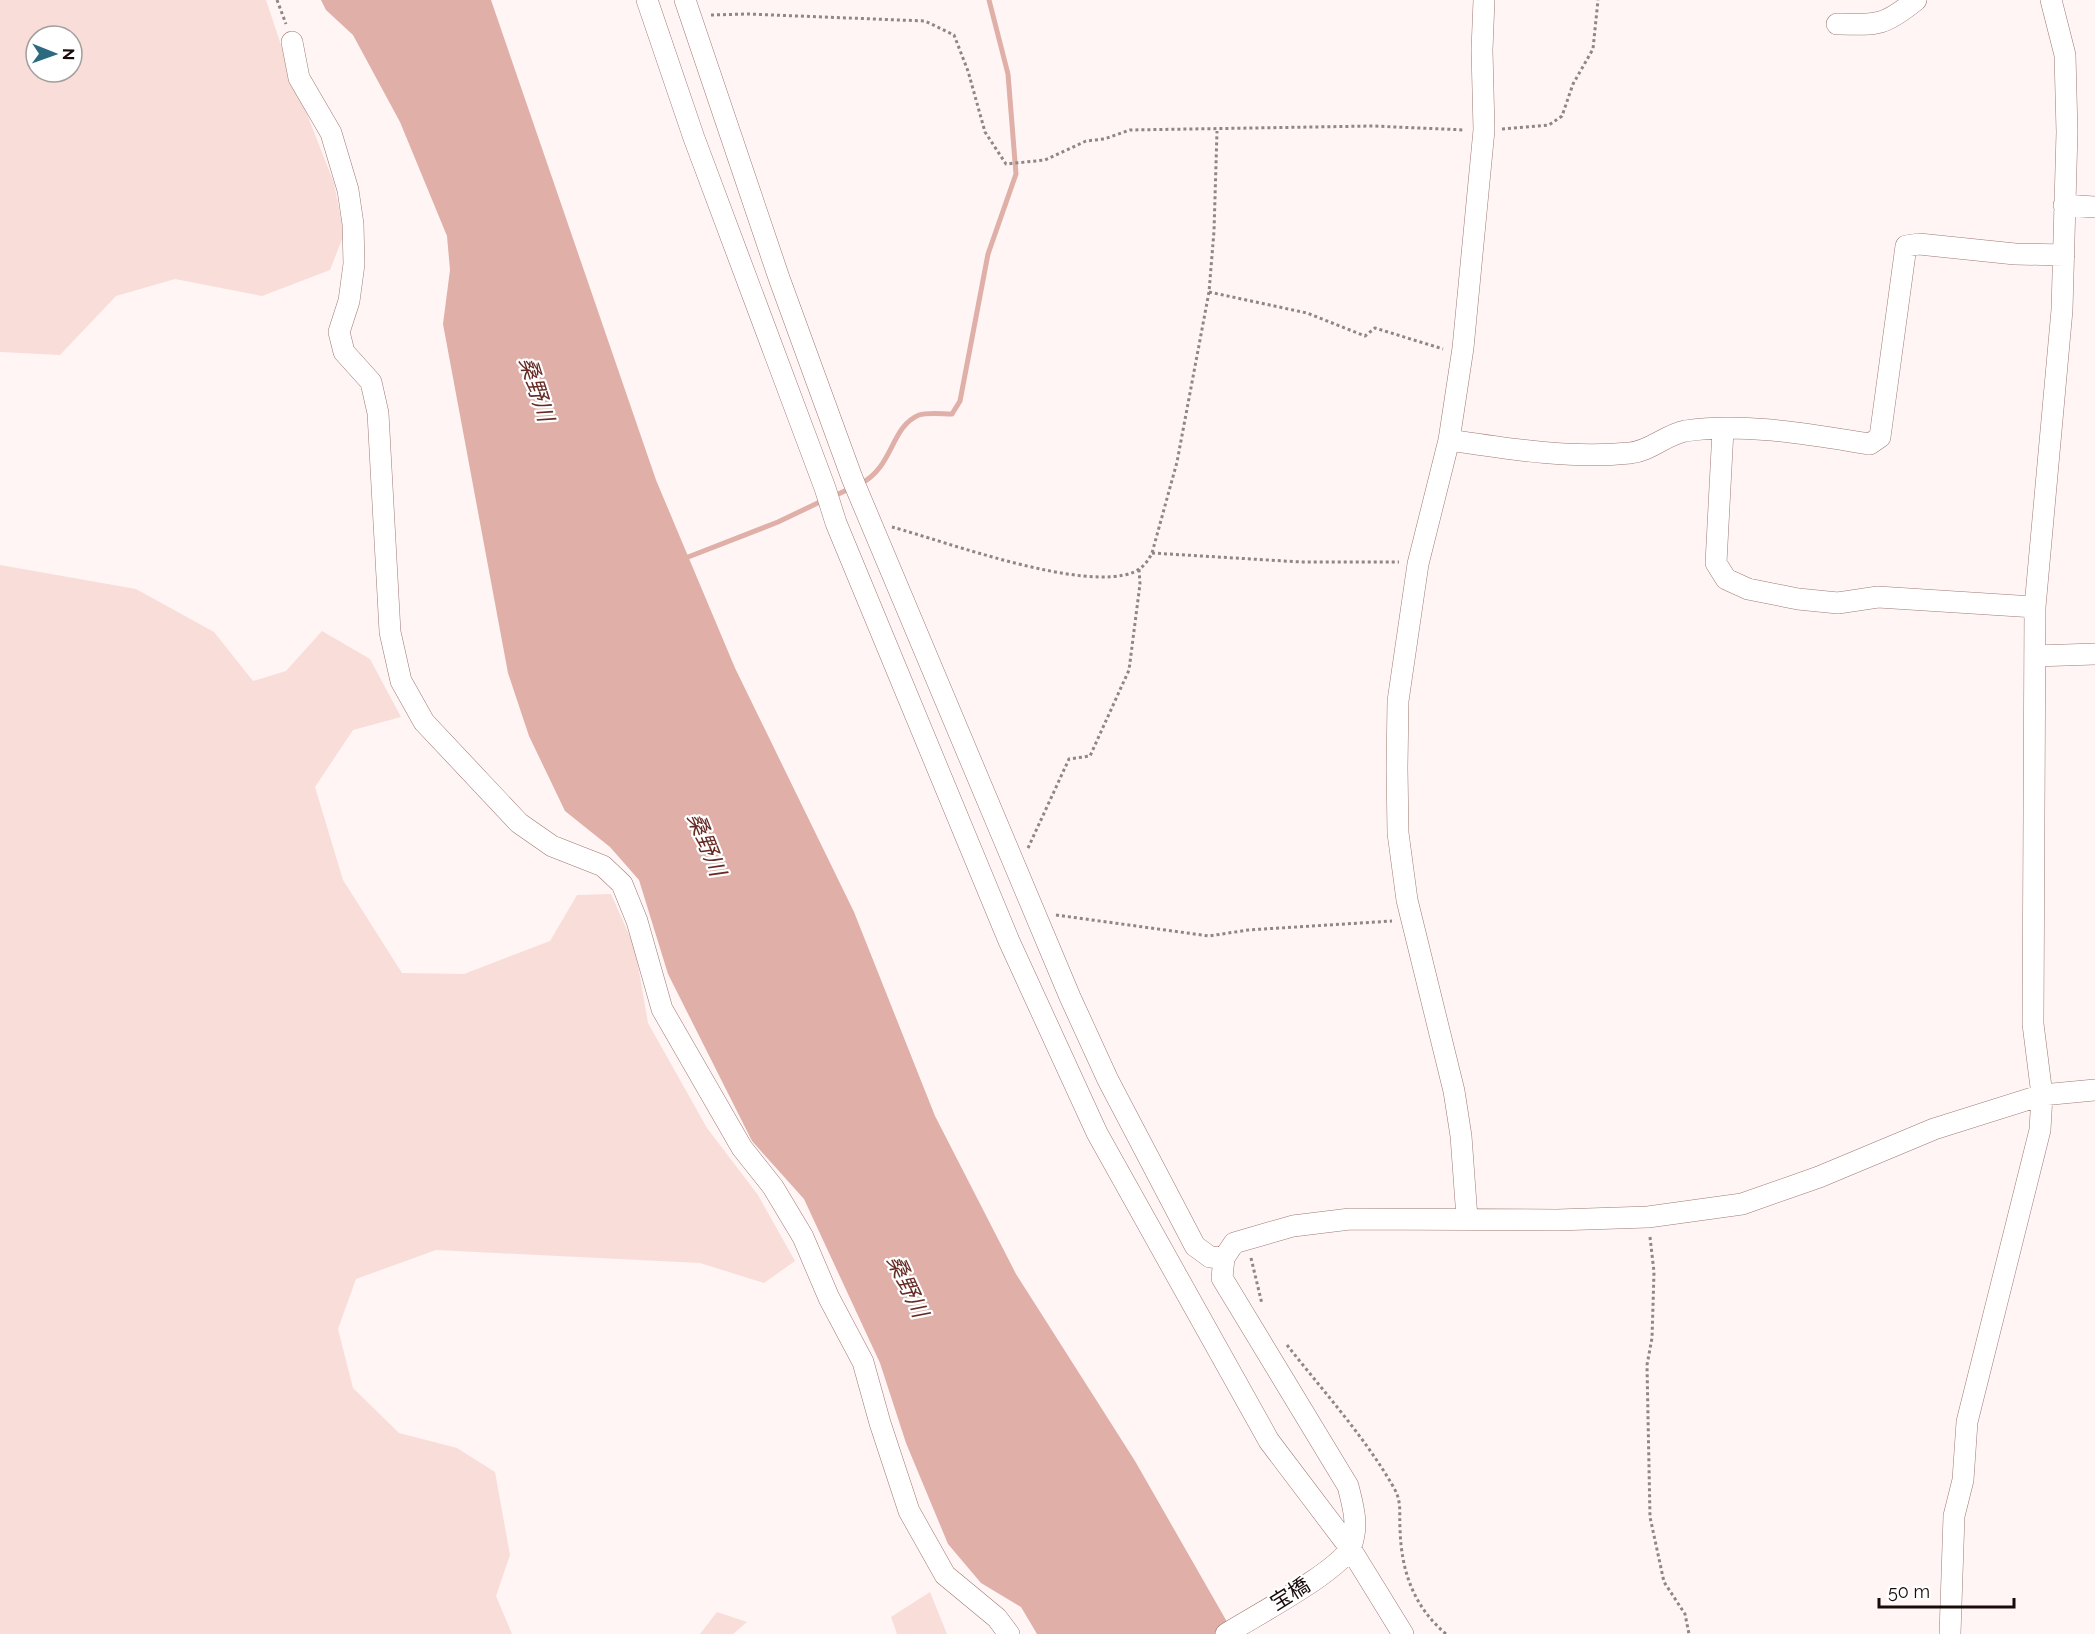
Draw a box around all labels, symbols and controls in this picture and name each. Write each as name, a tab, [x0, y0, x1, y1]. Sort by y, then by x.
north arrow	[24, 24, 84, 84]
text: N	[59, 48, 78, 61]
water label: 桑野川	[514, 354, 560, 426]
water label: 桑野川	[683, 809, 732, 881]
water label: 桑野川	[882, 1251, 935, 1323]
scale bar	[1879, 1571, 2014, 1609]
street label: 宝橋	[1265, 1572, 1314, 1615]
text: 50 m	[1888, 1581, 1930, 1602]

